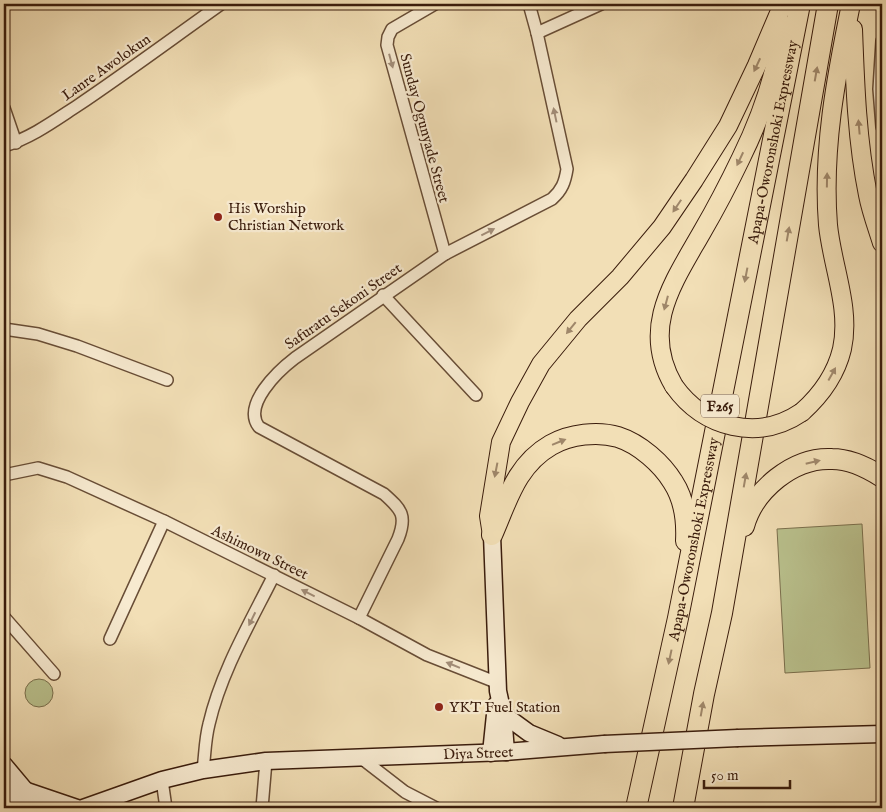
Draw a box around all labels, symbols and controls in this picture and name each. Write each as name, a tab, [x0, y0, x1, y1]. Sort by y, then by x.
street label: Lanre Awolokun	[58, 30, 154, 105]
street label: Apapa-Oworonshoki Expressway	[743, 38, 803, 246]
street label: Sunday Ogunyade Street	[395, 51, 454, 205]
one-way arrow	[387, 53, 395, 68]
one-way arrow	[753, 58, 761, 72]
one-way arrow	[812, 66, 820, 82]
one-way arrow	[551, 107, 559, 122]
one-way arrow	[855, 119, 863, 135]
one-way arrow	[736, 152, 744, 166]
one-way arrow	[824, 172, 832, 188]
place label: His Worship Christian Network	[228, 199, 345, 235]
one-way arrow	[672, 199, 682, 212]
marker: His Worship Christian Network	[212, 211, 224, 223]
one-way arrow	[784, 226, 792, 242]
one-way arrow	[481, 228, 495, 236]
street label: Safuratu Sekoni Street	[281, 259, 406, 354]
one-way arrow	[742, 267, 750, 283]
one-way arrow	[661, 296, 669, 311]
one-way arrow	[565, 321, 576, 334]
one-way arrow	[828, 368, 837, 381]
road number: F265	[701, 394, 739, 418]
street label: Apapa-Oworonshoki Expressway	[664, 435, 724, 644]
one-way arrow	[552, 438, 567, 446]
one-way arrow	[805, 458, 820, 466]
one-way arrow	[492, 462, 500, 477]
one-way arrow	[742, 472, 750, 488]
street label: Ashimowu Street	[208, 520, 311, 584]
one-way arrow	[300, 588, 315, 597]
one-way arrow	[248, 612, 256, 626]
one-way arrow	[666, 650, 674, 665]
one-way arrow	[445, 661, 460, 669]
place label: YKT Fuel Station	[449, 698, 560, 717]
one-way arrow	[698, 700, 706, 716]
marker: YKT Fuel Station	[433, 701, 445, 713]
street label: Diya Street	[443, 742, 514, 764]
scale bar	[704, 757, 790, 789]
text: 50 m	[711, 766, 739, 785]

